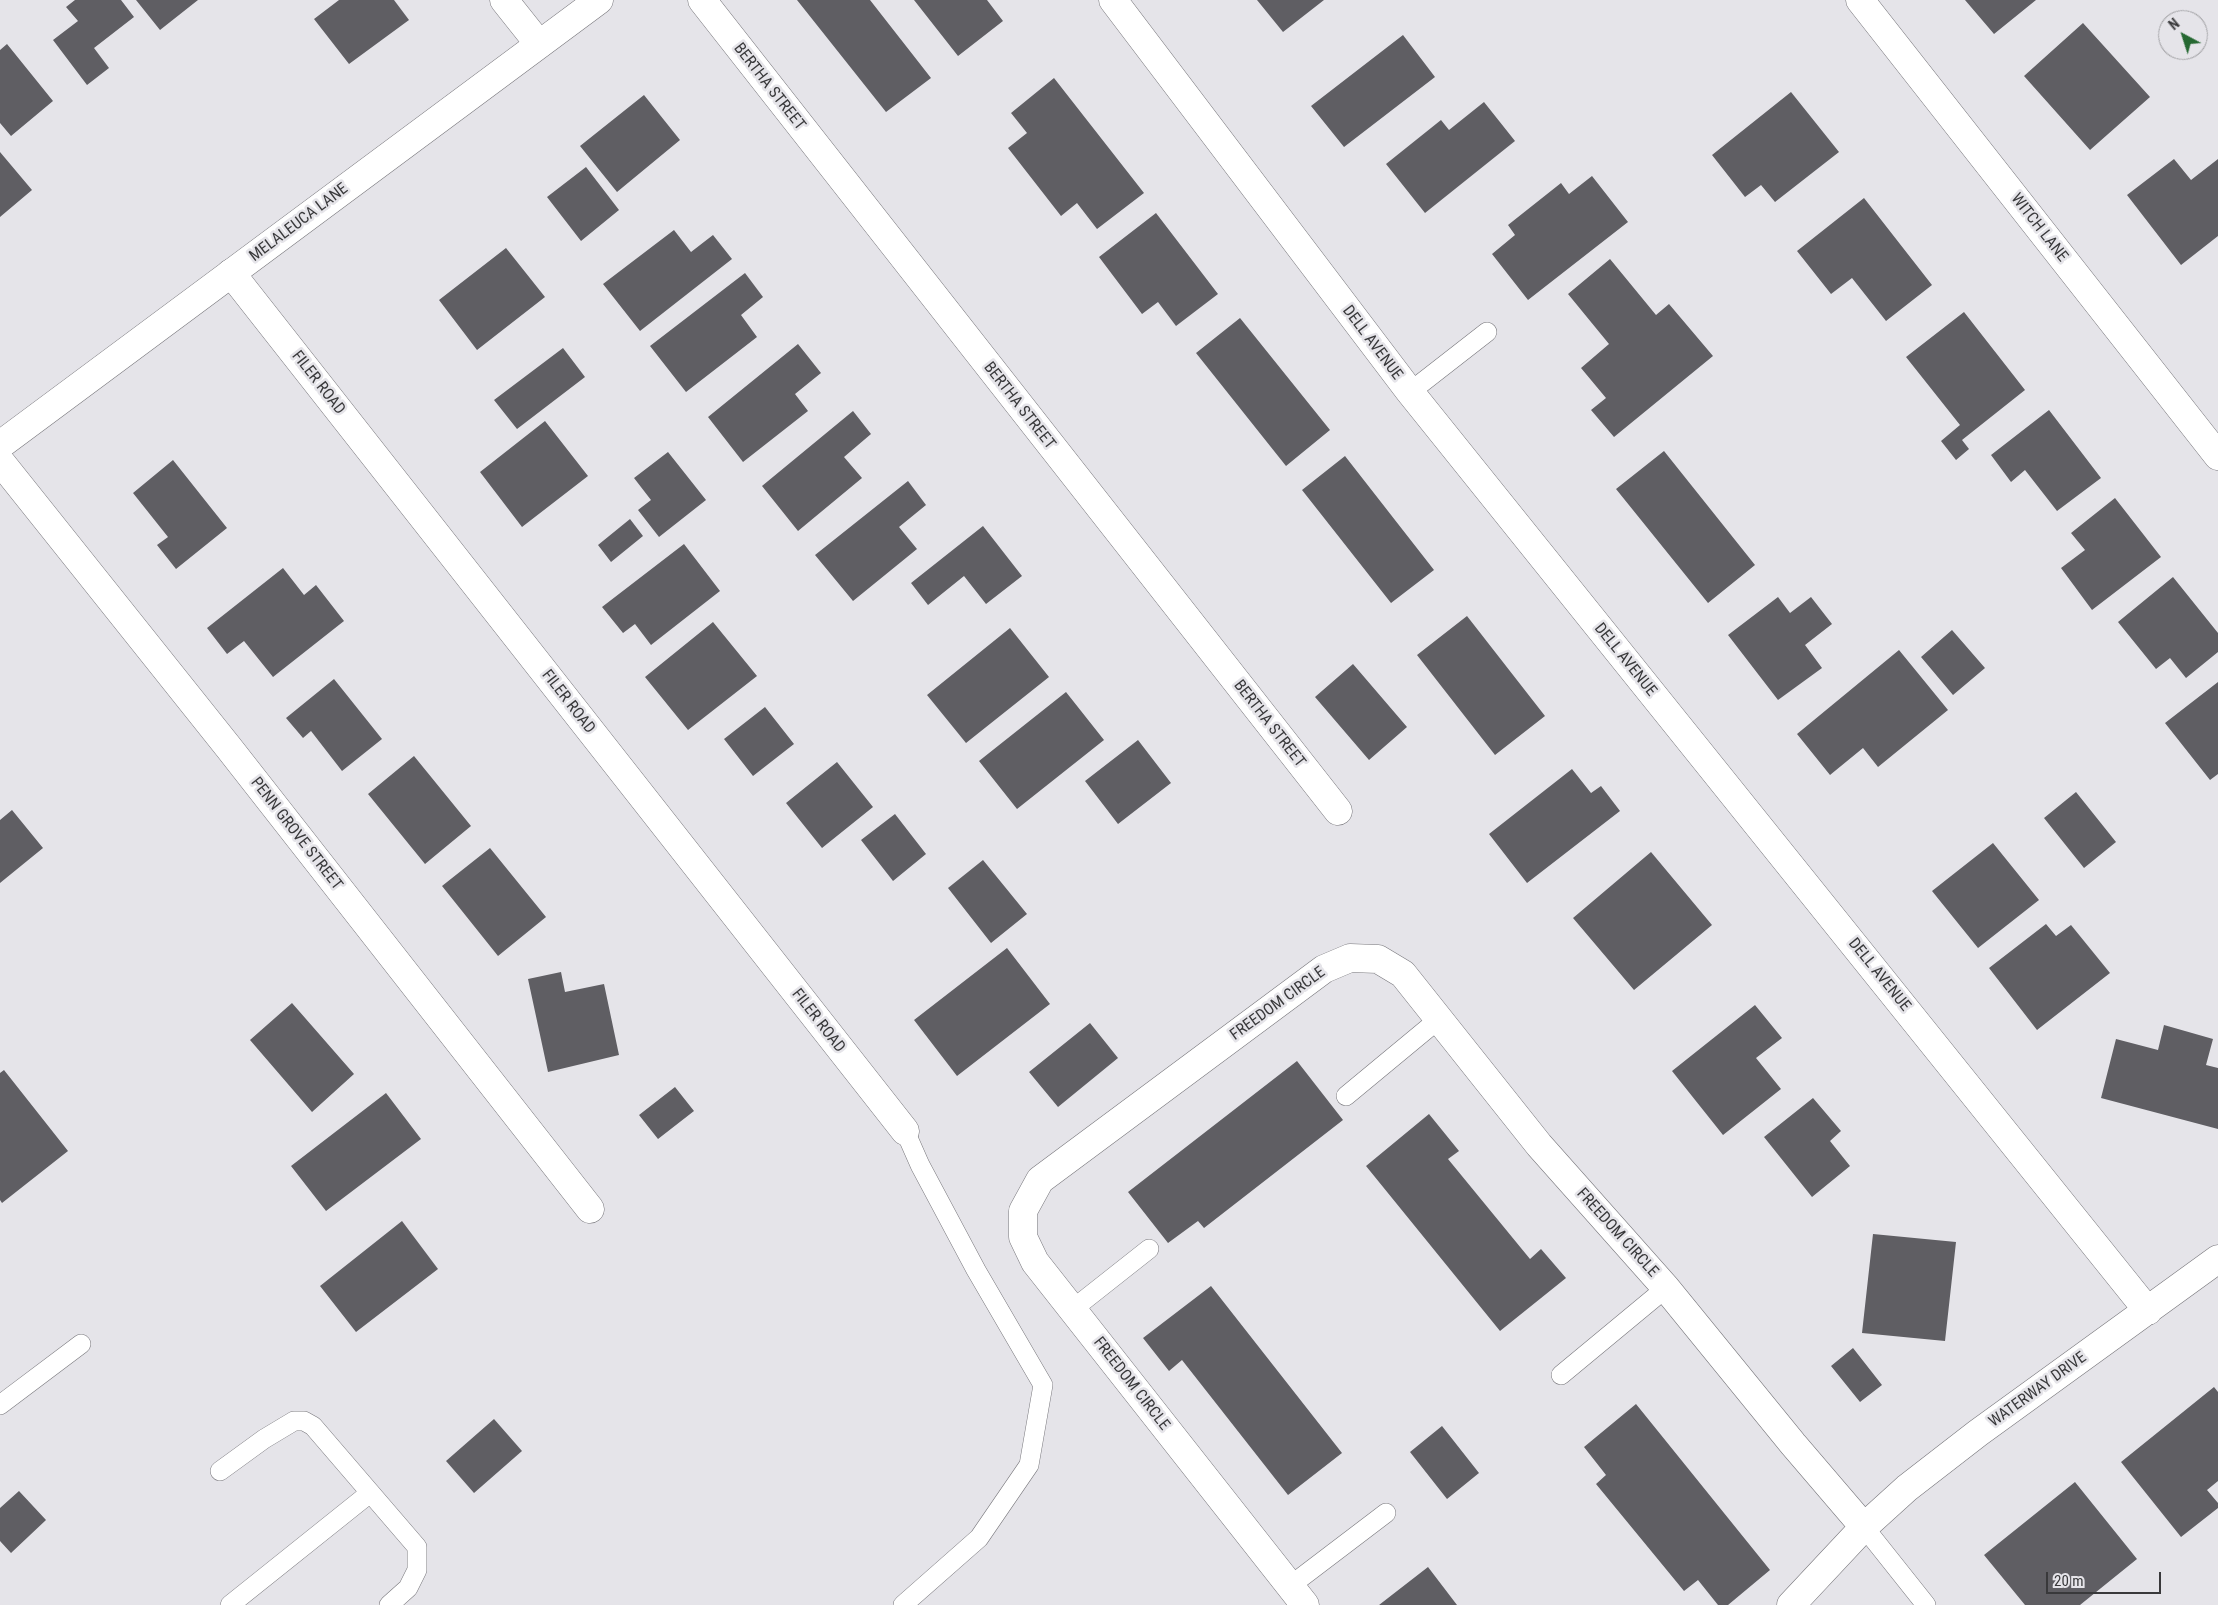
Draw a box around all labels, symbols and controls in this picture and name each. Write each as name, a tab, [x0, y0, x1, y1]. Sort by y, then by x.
north arrow	[2158, 10, 2208, 60]
text: N	[2166, 15, 2182, 33]
street label: BERTHA STREET	[729, 40, 809, 134]
street label: MELALEUCA LANE	[246, 180, 352, 266]
street label: WITCH LANE	[2006, 190, 2072, 266]
street label: DELL AVENUE	[1338, 302, 1406, 384]
street label: FILER ROAD	[287, 347, 349, 419]
street label: BERTHA STREET	[979, 359, 1059, 453]
street label: DELL AVENUE	[1590, 620, 1660, 700]
street label: FILER ROAD	[537, 666, 599, 738]
street label: BERTHA STREET	[1229, 677, 1309, 771]
street label: PENN GROVE STREET	[246, 774, 346, 894]
street label: DELL AVENUE	[1844, 935, 1914, 1015]
street label: FREEDOM CIRCLE	[1227, 963, 1329, 1045]
street label: FILER ROAD	[787, 985, 849, 1057]
street label: FREEDOM CIRCLE	[1572, 1185, 1662, 1281]
street label: FREEDOM CIRCLE	[1089, 1334, 1173, 1434]
street label: WATERWAY DRIVE	[1986, 1348, 2090, 1432]
scale bar	[2048, 1562, 2163, 1594]
text: 20 m	[2054, 1572, 2084, 1590]

